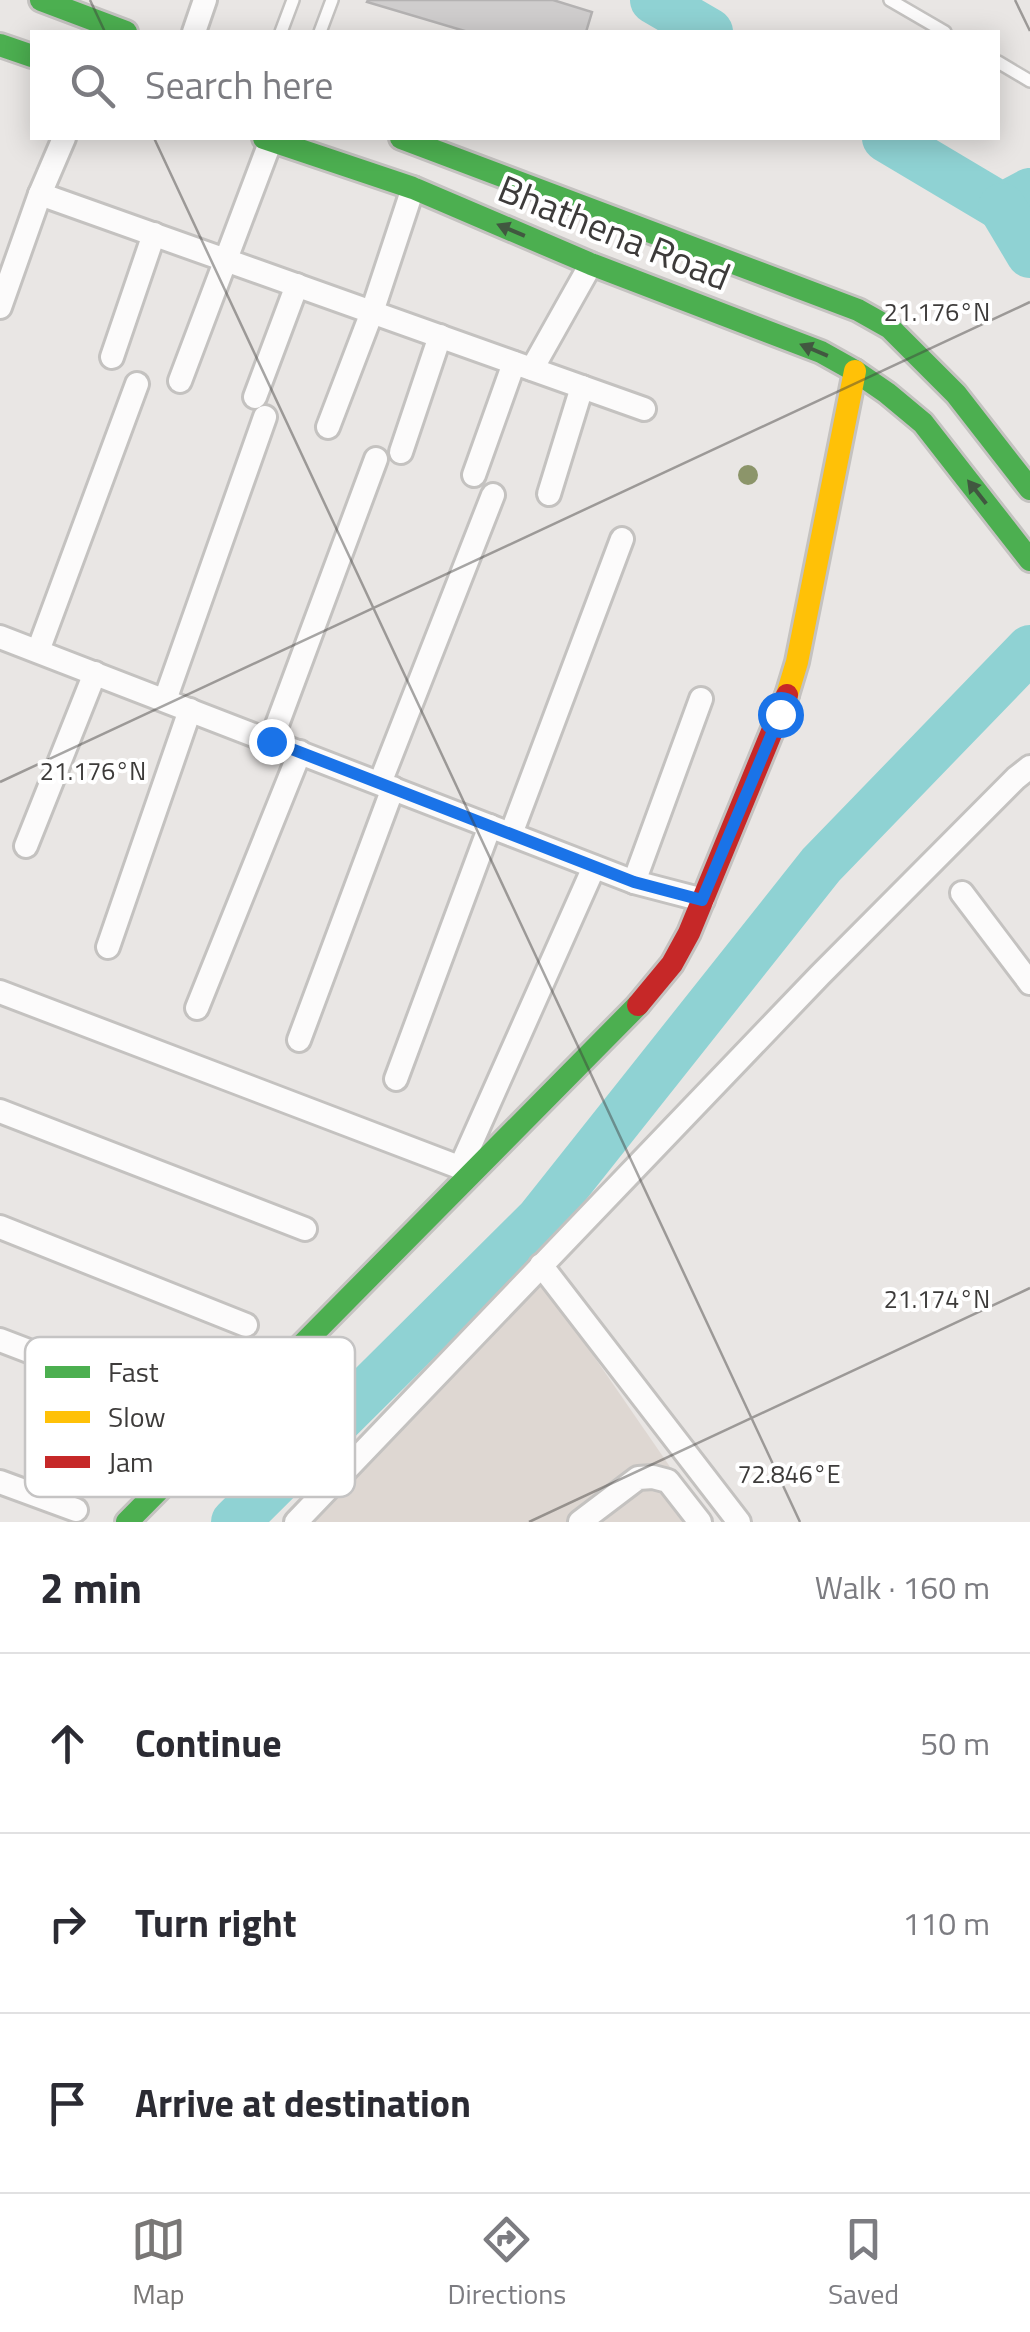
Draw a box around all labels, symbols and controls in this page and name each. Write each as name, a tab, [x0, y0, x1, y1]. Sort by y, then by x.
search box	[30, 30, 1000, 140]
text: Search here	[145, 56, 333, 114]
icon: search	[65, 58, 120, 113]
street label: Bhathena Road	[490, 159, 739, 305]
one-way arrow	[497, 222, 526, 238]
text: 21.176°N	[884, 293, 990, 331]
one-way arrow	[799, 342, 828, 358]
one-way arrow	[966, 479, 987, 505]
route start	[758, 692, 804, 738]
route end	[249, 719, 295, 765]
text: 21.176°N	[40, 752, 146, 790]
text: 21.174°N	[884, 1280, 990, 1318]
legend	[25, 1337, 355, 1497]
text: Fast	[108, 1350, 159, 1393]
text: Slow	[108, 1395, 166, 1438]
text: Jam	[108, 1440, 154, 1483]
text: 72.846°E	[737, 1455, 841, 1493]
text: 2 min	[40, 1555, 142, 1619]
text: Walk · 160 m	[815, 1563, 990, 1611]
text: Continue	[135, 1714, 282, 1772]
icon: ahead	[40, 1716, 95, 1771]
text: 50 m	[920, 1719, 990, 1767]
text: Turn right	[135, 1894, 297, 1952]
icon: right	[40, 1896, 95, 1951]
text: 110 m	[902, 1899, 990, 1947]
text: Arrive at destination	[135, 2074, 471, 2132]
icon: arrive	[40, 2076, 95, 2131]
tab: Map	[131, 2212, 186, 2315]
tab: Directions	[448, 2212, 566, 2315]
tab: Saved	[828, 2212, 899, 2315]

